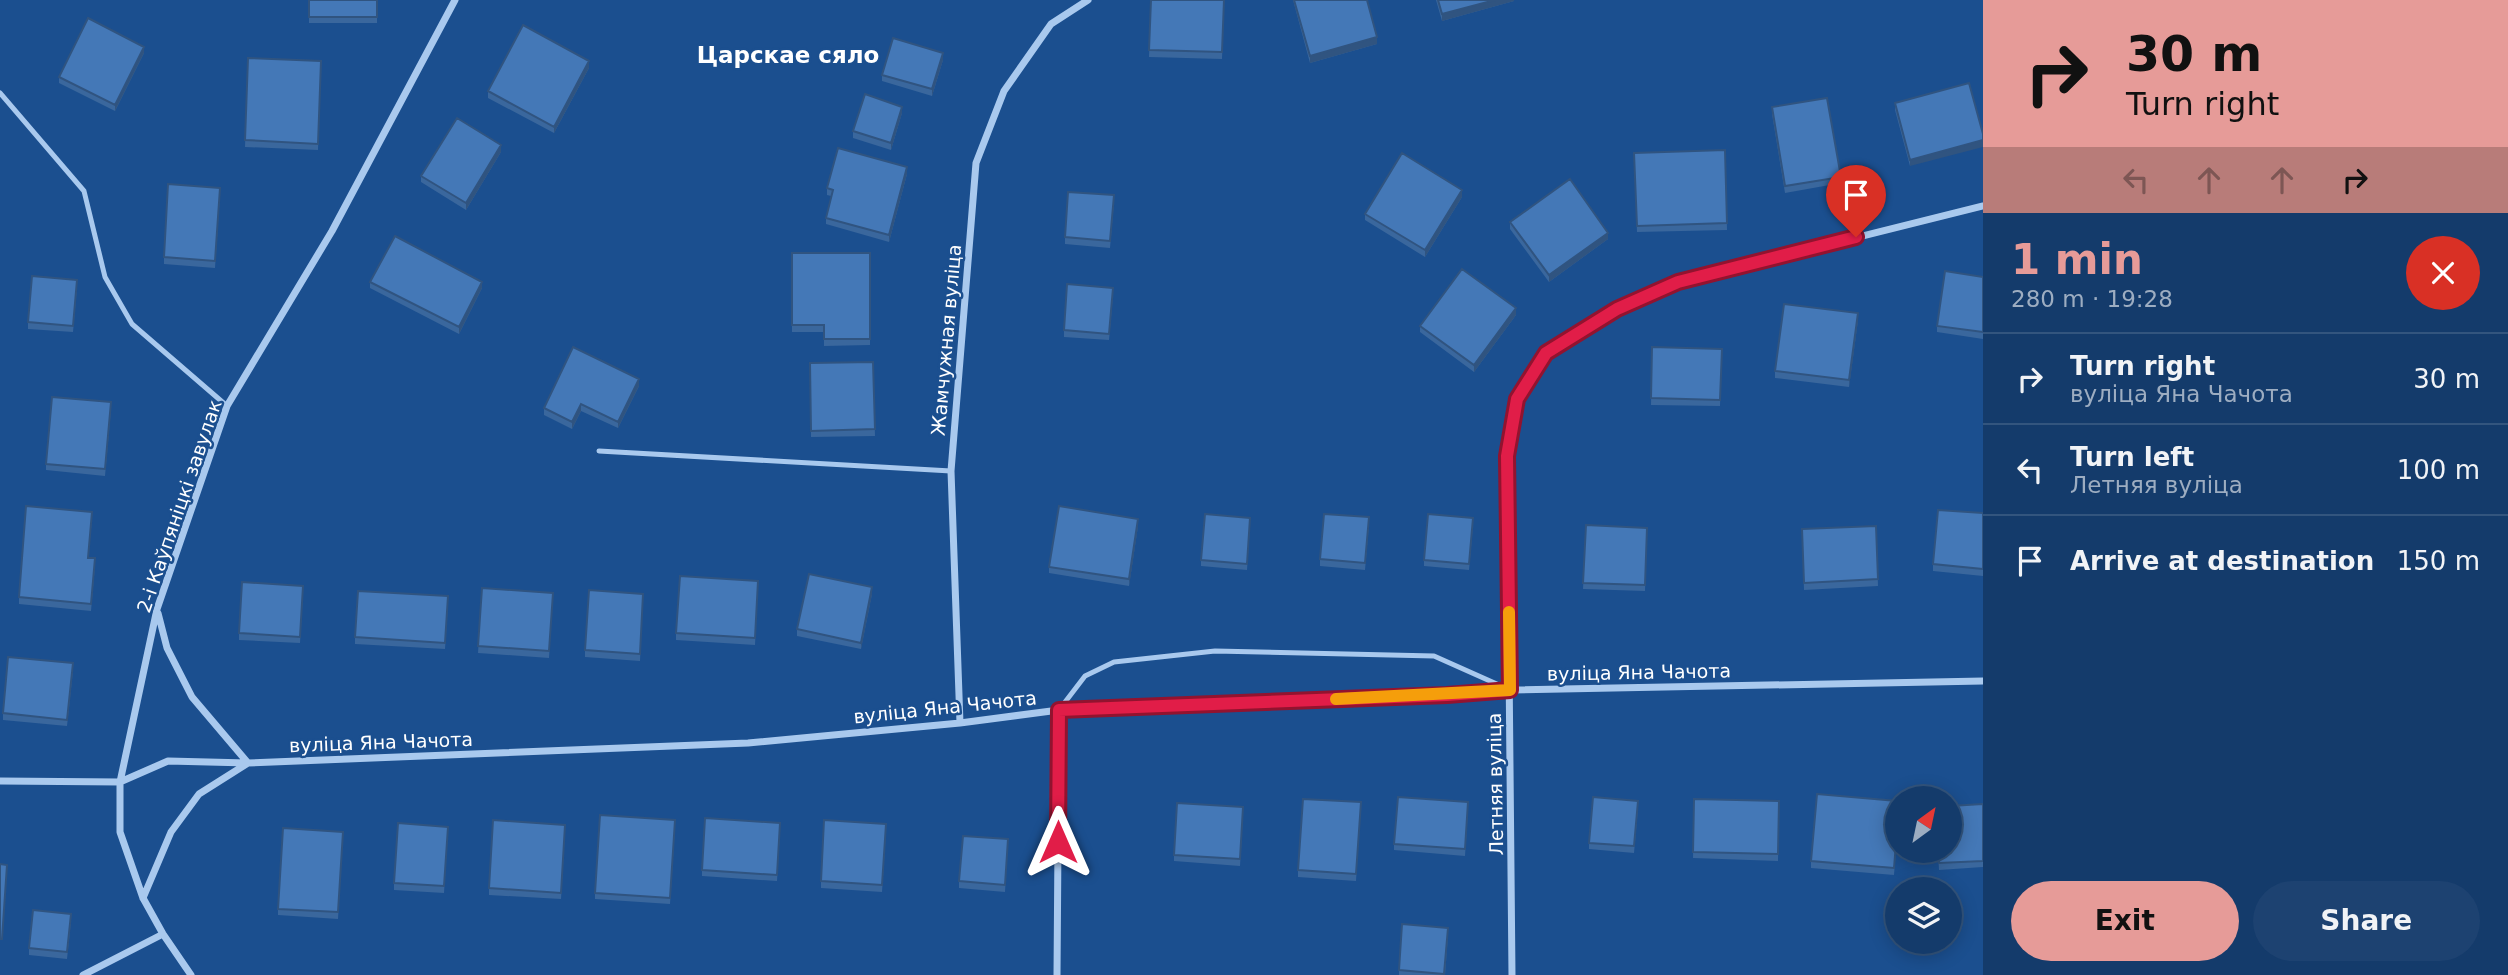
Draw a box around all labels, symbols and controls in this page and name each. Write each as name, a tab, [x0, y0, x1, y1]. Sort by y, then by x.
text: 30 m	[2126, 26, 2262, 83]
icon: right	[2011, 28, 2102, 119]
district label: Царскае сяло	[697, 42, 879, 68]
text: Turn right	[2126, 85, 2279, 123]
icon: left	[2117, 161, 2155, 199]
icon: ahead	[2190, 161, 2228, 199]
icon: ahead	[2263, 161, 2301, 199]
icon: right	[2336, 161, 2374, 199]
pin	[1826, 165, 1886, 237]
icon: arrive	[1837, 176, 1875, 214]
text: 1 min	[2011, 235, 2143, 284]
button: close	[2406, 236, 2480, 310]
street label: Жамчужная вуліца	[927, 243, 965, 437]
text: 280 m · 19:28	[2011, 286, 2173, 312]
text: Turn right	[2070, 351, 2215, 381]
icon: right	[2011, 360, 2049, 398]
text: 30 m	[2413, 364, 2480, 394]
text: вуліца Яна Чачота	[2070, 381, 2293, 407]
street label: 2-і Каўпяніцкі завулак	[132, 397, 226, 615]
text: Turn left	[2070, 442, 2194, 472]
icon: left	[2011, 451, 2049, 489]
text: 100 m	[2397, 455, 2480, 485]
text: Летняя вуліца	[2070, 472, 2243, 498]
icon: arrive	[2011, 542, 2049, 580]
text: Arrive at destination	[2070, 546, 2374, 576]
text: 150 m	[2397, 546, 2480, 576]
street label: вуліца Яна Чачота	[1547, 659, 1731, 685]
street label: вуліца Яна Чачота	[852, 686, 1038, 728]
street label: Летняя вуліца	[1483, 712, 1507, 856]
street label: вуліца Яна Чачота	[289, 728, 473, 756]
north arrow	[1885, 786, 1962, 863]
map controls	[1885, 786, 1962, 954]
position arrow	[1021, 805, 1095, 879]
button: layers	[1885, 877, 1962, 954]
button: Exit	[2011, 881, 2239, 961]
button: Share	[2253, 881, 2480, 961]

